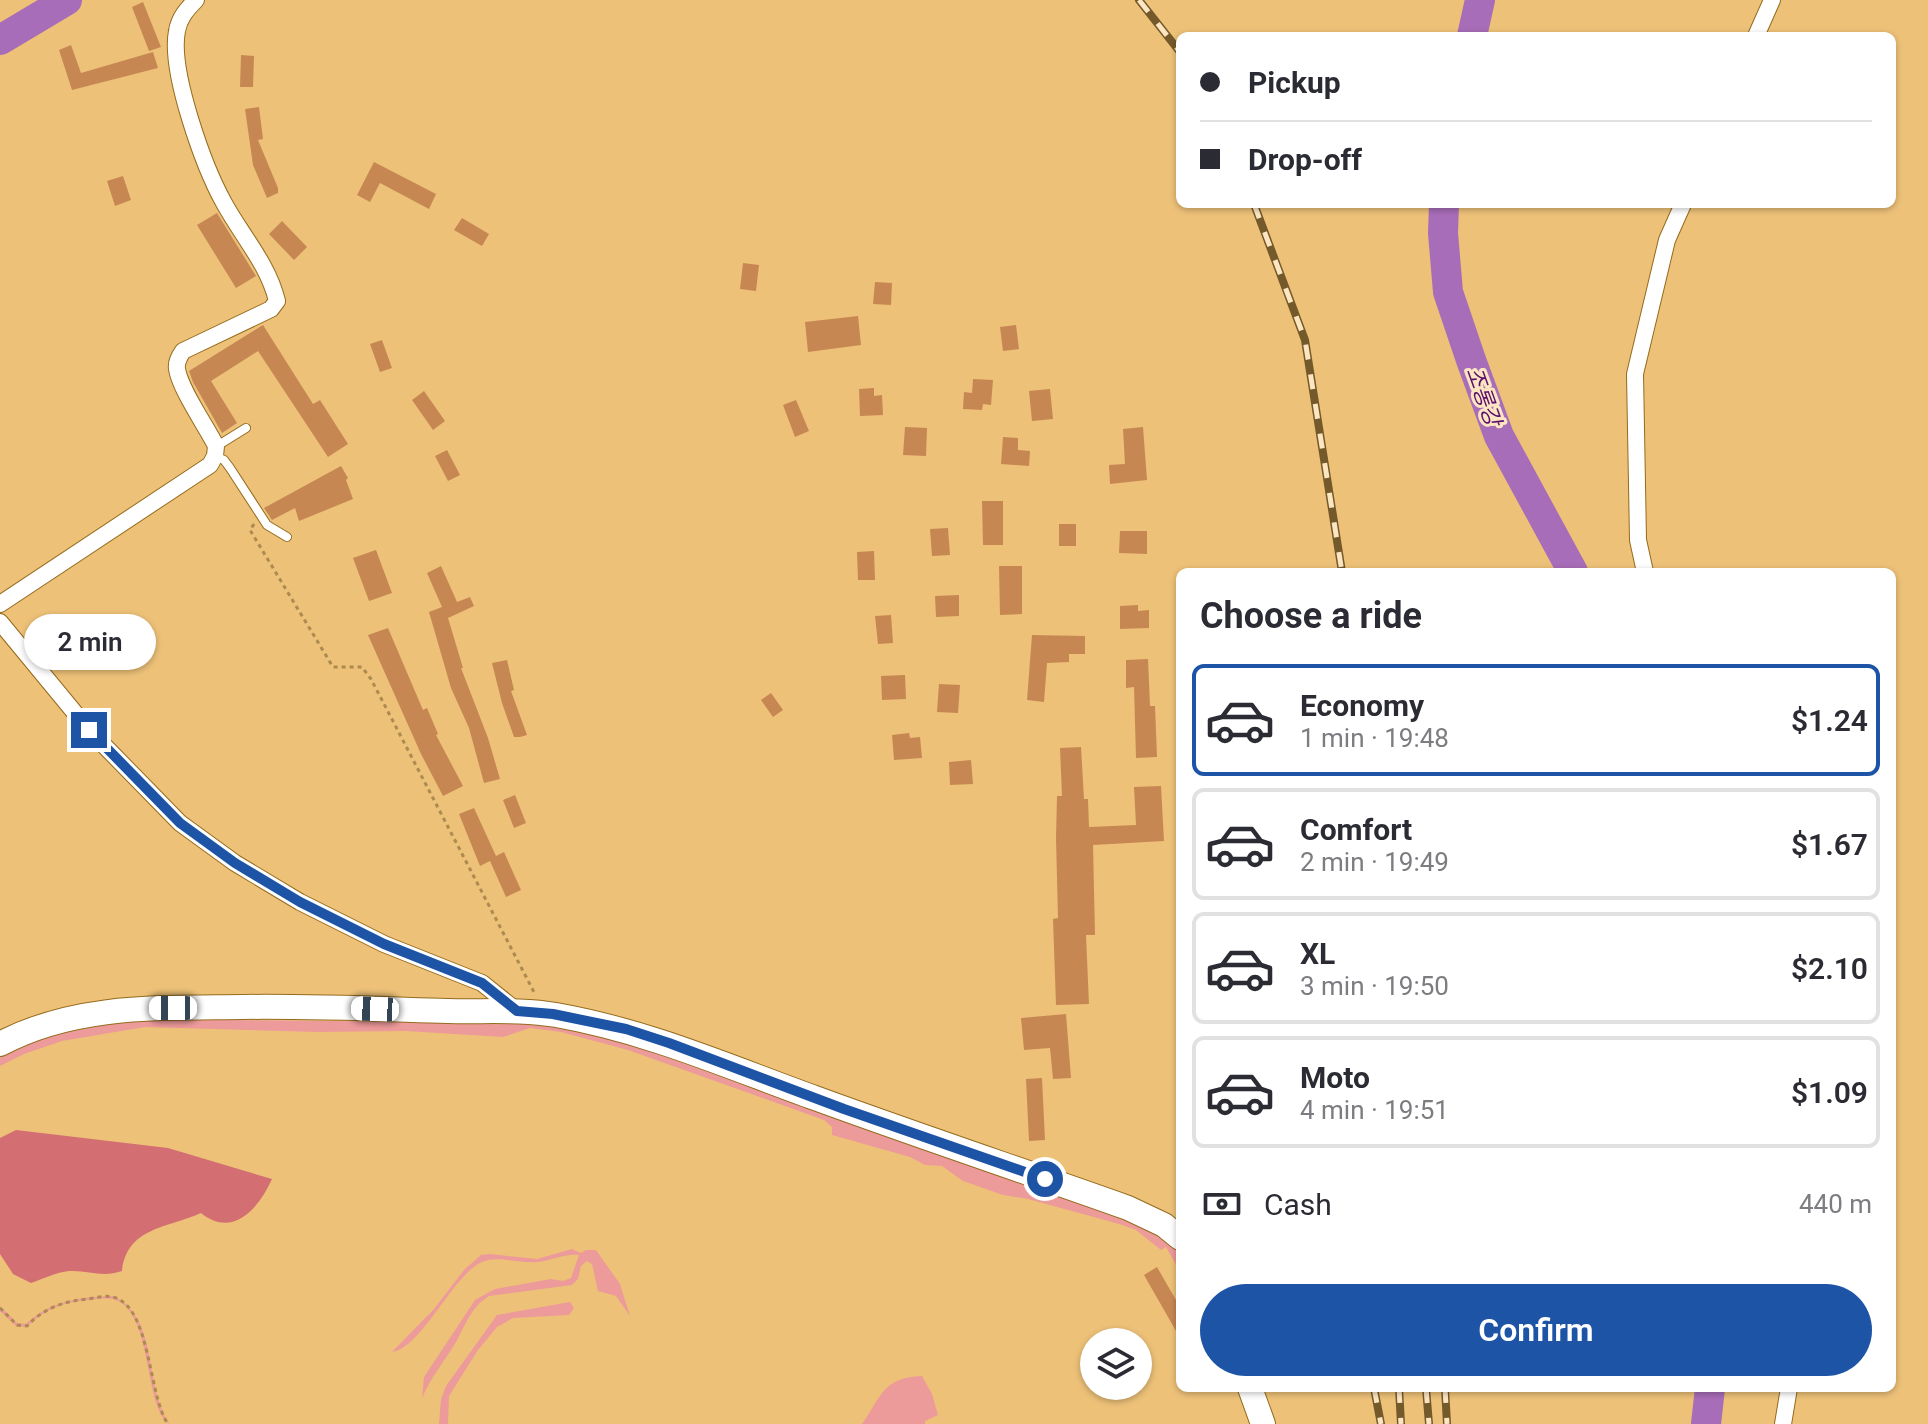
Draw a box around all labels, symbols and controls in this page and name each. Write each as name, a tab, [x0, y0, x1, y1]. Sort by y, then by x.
text: Pickup	[1248, 65, 1341, 100]
text: Drop-off	[1248, 142, 1362, 177]
water label: 조롱강	[1461, 363, 1507, 432]
text: Choose a ride	[1200, 595, 1422, 637]
callout: 2 min	[23, 614, 155, 670]
text: 2 min	[57, 627, 123, 657]
icon: car	[1204, 684, 1276, 756]
text: Economy	[1300, 688, 1424, 723]
text: $1.24	[1791, 703, 1868, 738]
route end	[71, 712, 107, 748]
text: 1 min · 19:48	[1300, 723, 1449, 753]
icon: car	[1204, 808, 1276, 880]
text: Comfort	[1300, 812, 1412, 847]
text: $1.67	[1791, 827, 1868, 862]
text: 2 min · 19:49	[1300, 847, 1449, 877]
icon: car	[1204, 932, 1276, 1004]
text: XL	[1300, 936, 1335, 971]
text: $2.10	[1791, 951, 1868, 986]
text: 3 min · 19:50	[1300, 971, 1449, 1001]
car	[149, 996, 197, 1020]
car	[351, 996, 399, 1022]
icon: car	[1204, 1056, 1276, 1128]
text: Moto	[1300, 1060, 1370, 1095]
text: $1.09	[1791, 1075, 1868, 1110]
text: 4 min · 19:51	[1300, 1095, 1449, 1125]
route start	[1027, 1161, 1063, 1197]
icon: cash	[1200, 1182, 1244, 1226]
text: Cash	[1264, 1187, 1332, 1222]
text: 440 m	[1799, 1189, 1872, 1219]
button: Confirm	[1200, 1284, 1872, 1376]
map controls	[1080, 1328, 1152, 1400]
button: layers	[1080, 1328, 1152, 1400]

